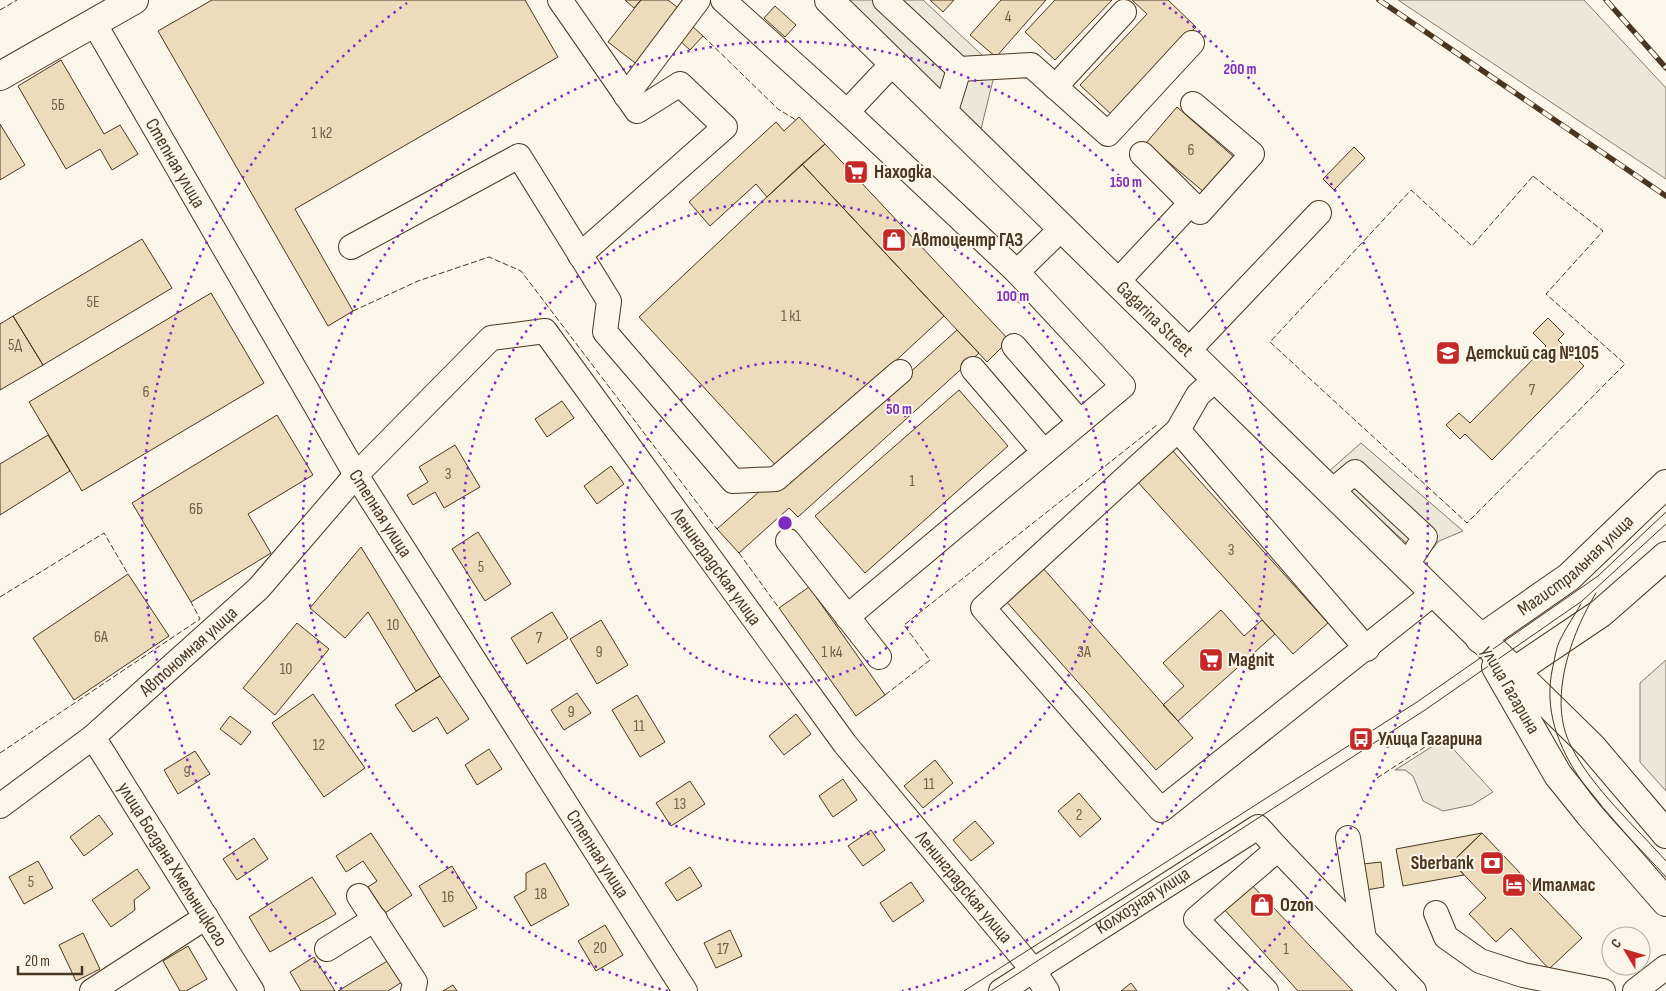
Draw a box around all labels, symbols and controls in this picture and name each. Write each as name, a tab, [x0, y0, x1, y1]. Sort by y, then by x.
house number: 4	[1005, 8, 1012, 27]
text: 200 m	[1223, 60, 1257, 79]
house number: 5Б	[51, 96, 65, 115]
street label: Степная улица	[140, 114, 210, 212]
house number: 1 к2	[312, 124, 332, 143]
house number: 6	[1187, 141, 1195, 160]
supermarket icon: Находка	[843, 159, 869, 185]
place label: Находка	[874, 161, 932, 184]
text: 150 m	[1110, 173, 1142, 192]
shop icon: Автоцентр ГАЗ	[881, 227, 907, 253]
place label: Автоцентр ГАЗ	[911, 229, 1023, 252]
street label: Gagarina Street	[1111, 276, 1198, 362]
text: 100 m	[997, 287, 1029, 306]
house number: 5Е	[86, 293, 100, 312]
house number: 1 к1	[781, 307, 801, 326]
house number: 5Д	[8, 336, 22, 355]
school or university icon: Детский сад №105	[1435, 340, 1461, 366]
place label: Детский сад №105	[1466, 342, 1599, 365]
house number: 7	[1529, 381, 1536, 400]
house number: 6	[142, 383, 150, 402]
text: 50 m	[886, 400, 912, 419]
street label: Степная улица	[344, 465, 417, 562]
house number: 3	[445, 465, 451, 484]
house number: 1	[909, 472, 915, 491]
house number: 6Б	[189, 500, 203, 519]
street label: Ленинградская улица	[665, 503, 767, 630]
street label: Магистральная улица	[1513, 510, 1638, 621]
centre of rings	[776, 514, 794, 532]
house number: 3	[1228, 541, 1234, 560]
house number: 5	[478, 558, 484, 577]
street label: Автономная улица	[134, 601, 242, 702]
house number: 10	[387, 616, 399, 635]
house number: 6А	[94, 628, 108, 647]
house number: 7	[536, 629, 543, 648]
street label: улица Гагарина	[1475, 642, 1545, 738]
house number: 9	[595, 643, 603, 662]
house number: 1 к4	[822, 643, 843, 662]
house number: 3А	[1077, 643, 1091, 662]
supermarket icon: Magnit	[1198, 647, 1224, 673]
place label: Magnit	[1228, 649, 1274, 672]
house number: 10	[280, 660, 292, 679]
house number: 9	[567, 703, 575, 722]
house number: 11	[633, 717, 645, 736]
bus stop icon: Улица Гагарина	[1348, 726, 1374, 752]
place label: Улица Гагарина	[1378, 728, 1482, 751]
house number: 12	[313, 736, 325, 755]
house number: 9	[183, 763, 191, 782]
house number: 11	[923, 775, 935, 794]
street label: улица Богдана Хмельницкого	[113, 778, 233, 951]
house number: 13	[674, 795, 686, 814]
street label: Степная улица	[561, 806, 634, 902]
house number: 2	[1076, 806, 1082, 825]
street label: Ленинградская улица	[910, 825, 1017, 948]
bank icon: Sberbank	[1479, 850, 1505, 876]
place label: Sberbank	[1411, 852, 1474, 875]
street label: Колхозная улица	[1091, 862, 1194, 939]
hotel icon: Италмас	[1501, 872, 1527, 898]
house number: 5	[28, 873, 34, 892]
place label: Италмас	[1532, 874, 1596, 897]
house number: 18	[535, 885, 547, 904]
house number: 16	[442, 888, 454, 907]
shop icon: Ozon	[1249, 892, 1275, 918]
place label: Ozon	[1280, 894, 1314, 917]
north arrow	[1601, 926, 1651, 976]
text: С	[1607, 935, 1625, 951]
house number: 20	[593, 939, 607, 958]
house number: 17	[717, 940, 730, 959]
house number: 1	[1283, 940, 1289, 959]
scale bar	[18, 944, 81, 976]
text: 20 m	[25, 952, 50, 971]

